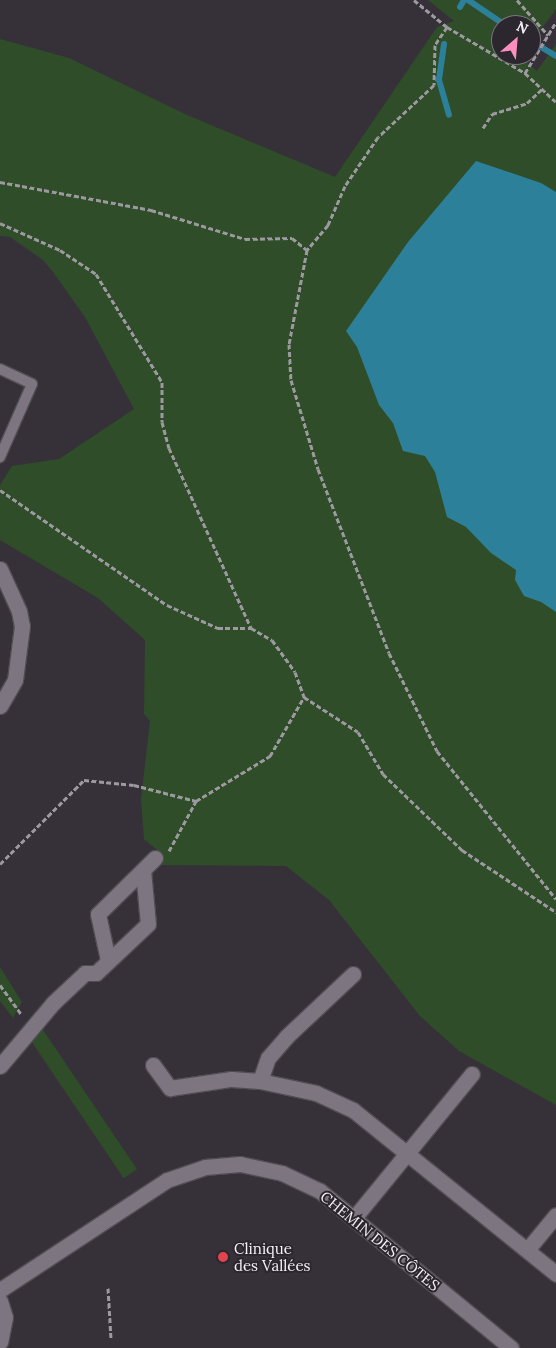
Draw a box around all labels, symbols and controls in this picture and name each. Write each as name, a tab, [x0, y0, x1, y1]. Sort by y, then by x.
north arrow	[491, 15, 541, 65]
text: N	[513, 17, 531, 38]
street label: CHEMIN DES CÔTES	[317, 1187, 443, 1295]
place label: Clinique des Vallées	[234, 1239, 310, 1274]
marker: Clinique des Vallées	[216, 1250, 230, 1264]

